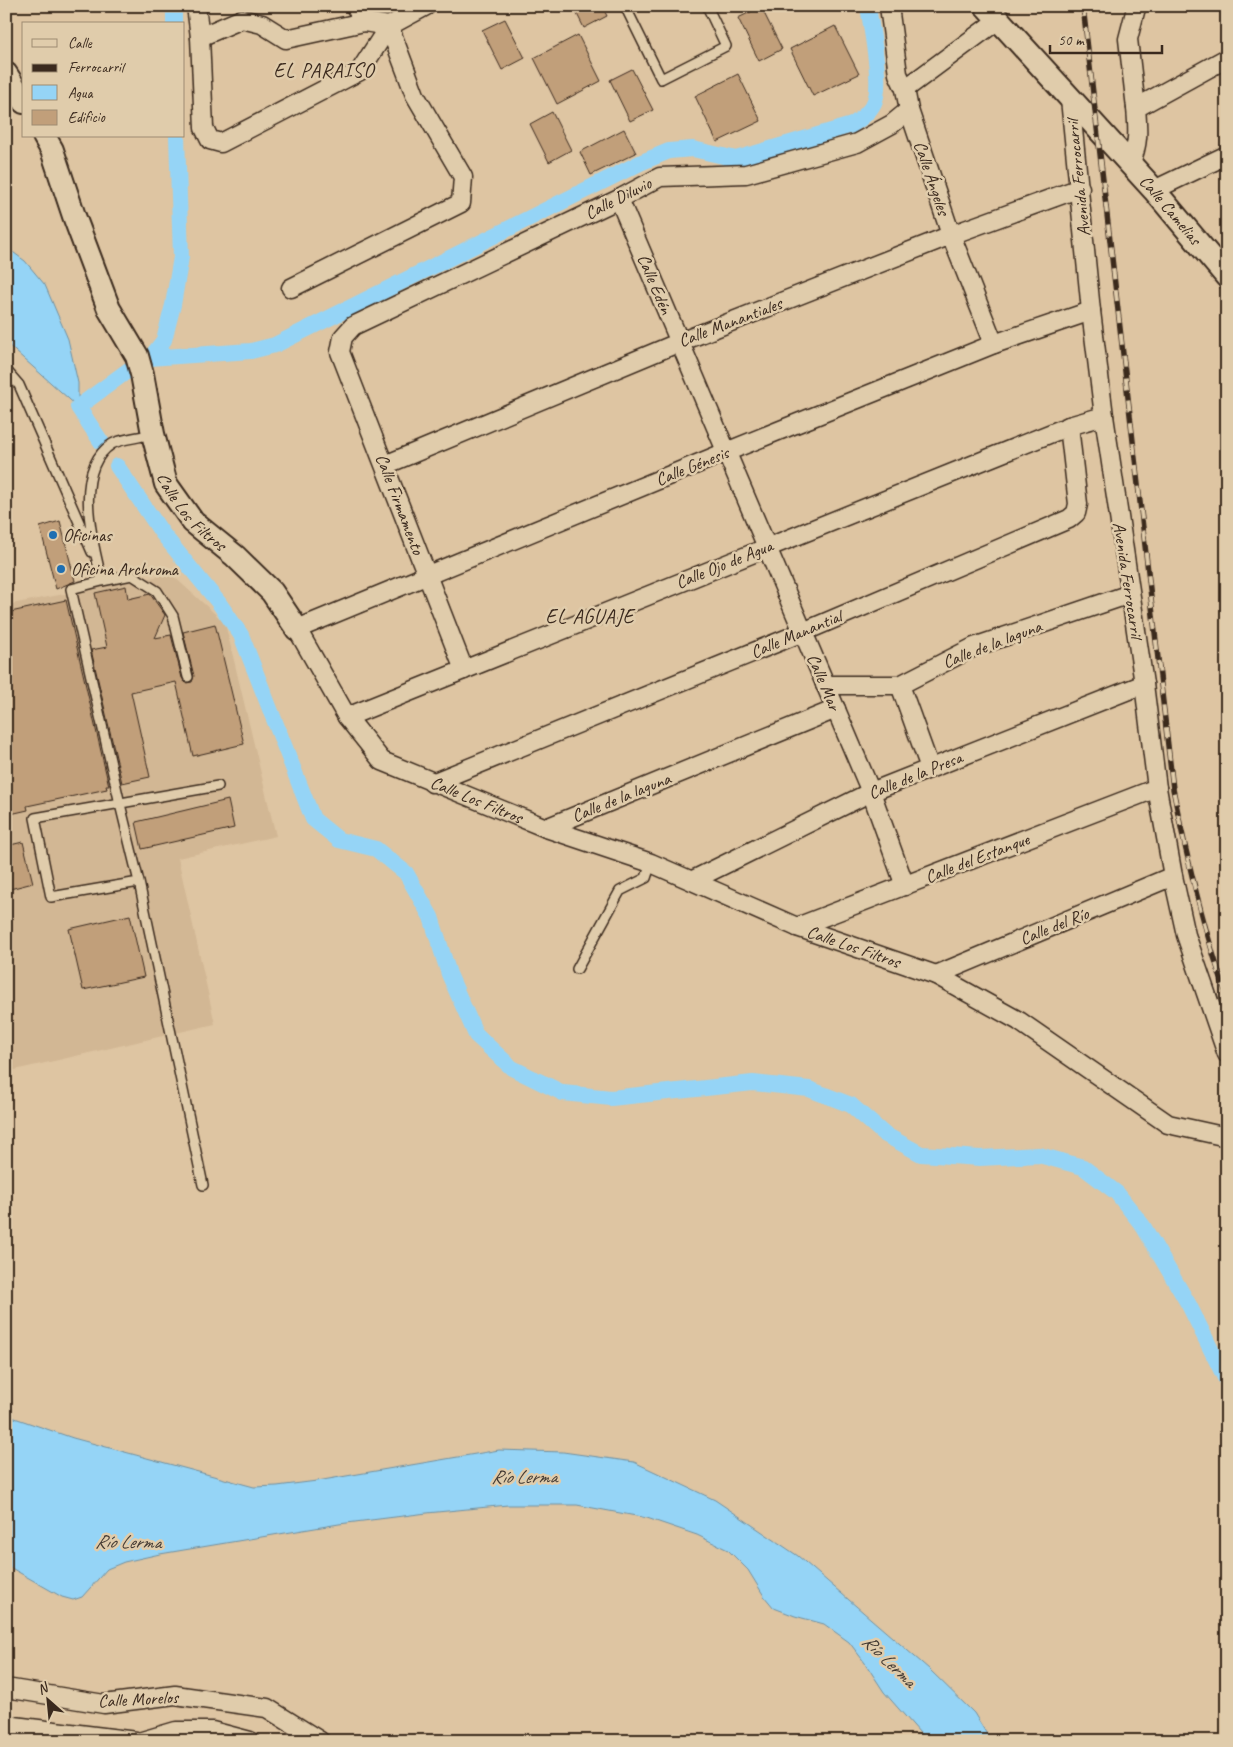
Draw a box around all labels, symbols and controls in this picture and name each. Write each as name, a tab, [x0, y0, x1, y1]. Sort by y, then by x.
legend	[22, 22, 185, 138]
scale bar	[1050, 22, 1163, 54]
text: 50 m	[1058, 31, 1085, 50]
text: Calle	[68, 34, 93, 53]
text: Ferrocarril	[68, 58, 126, 77]
district label: EL PARAISO	[274, 58, 375, 83]
text: Agua	[68, 84, 93, 103]
text: Edificio	[68, 108, 106, 127]
street label: Avenida Ferrocarril	[1061, 115, 1095, 238]
street label: Calle Ángeles	[909, 138, 956, 220]
street label: Calle Camelias	[1135, 170, 1207, 251]
street label: Calle Diluvio	[581, 171, 656, 224]
street label: Calle Edén	[633, 251, 678, 318]
street label: Calle Manantiales	[675, 292, 786, 352]
street label: Calle Génesis	[652, 441, 734, 491]
street label: Calle Firmamento	[371, 451, 430, 559]
street label: Calle Los Filtros	[153, 471, 232, 557]
street label: Avenida Ferrocarril	[1108, 520, 1149, 643]
place label: Oficinas	[63, 524, 113, 546]
marker: Oficinas	[47, 529, 59, 541]
street label: Calle Ojo de Agua	[672, 534, 777, 593]
place label: Oficina Archroma	[71, 558, 180, 580]
marker: Oficina Archroma	[55, 563, 67, 575]
district label: EL AGUAJE	[546, 604, 636, 629]
street label: Calle Manantial	[747, 604, 848, 663]
street label: Calle de la laguna	[939, 615, 1046, 673]
street label: Calle Mar	[802, 650, 846, 715]
street label: Calle de la Presa	[865, 746, 967, 804]
street label: Calle de la laguna	[568, 767, 675, 827]
street label: Calle Los Filtros	[427, 771, 527, 829]
street label: Calle del Estanque	[922, 828, 1033, 888]
street label: Calle del Río	[1016, 902, 1093, 950]
street label: Calle Los Filtros	[804, 920, 905, 973]
water label: Río Lerma	[491, 1465, 559, 1489]
water label: Río Lerma	[95, 1529, 163, 1555]
water label: Río Lerma	[857, 1630, 923, 1694]
north arrow	[22, 1674, 72, 1724]
text: N	[35, 1678, 52, 1698]
street label: Calle Morelos	[97, 1686, 180, 1712]

